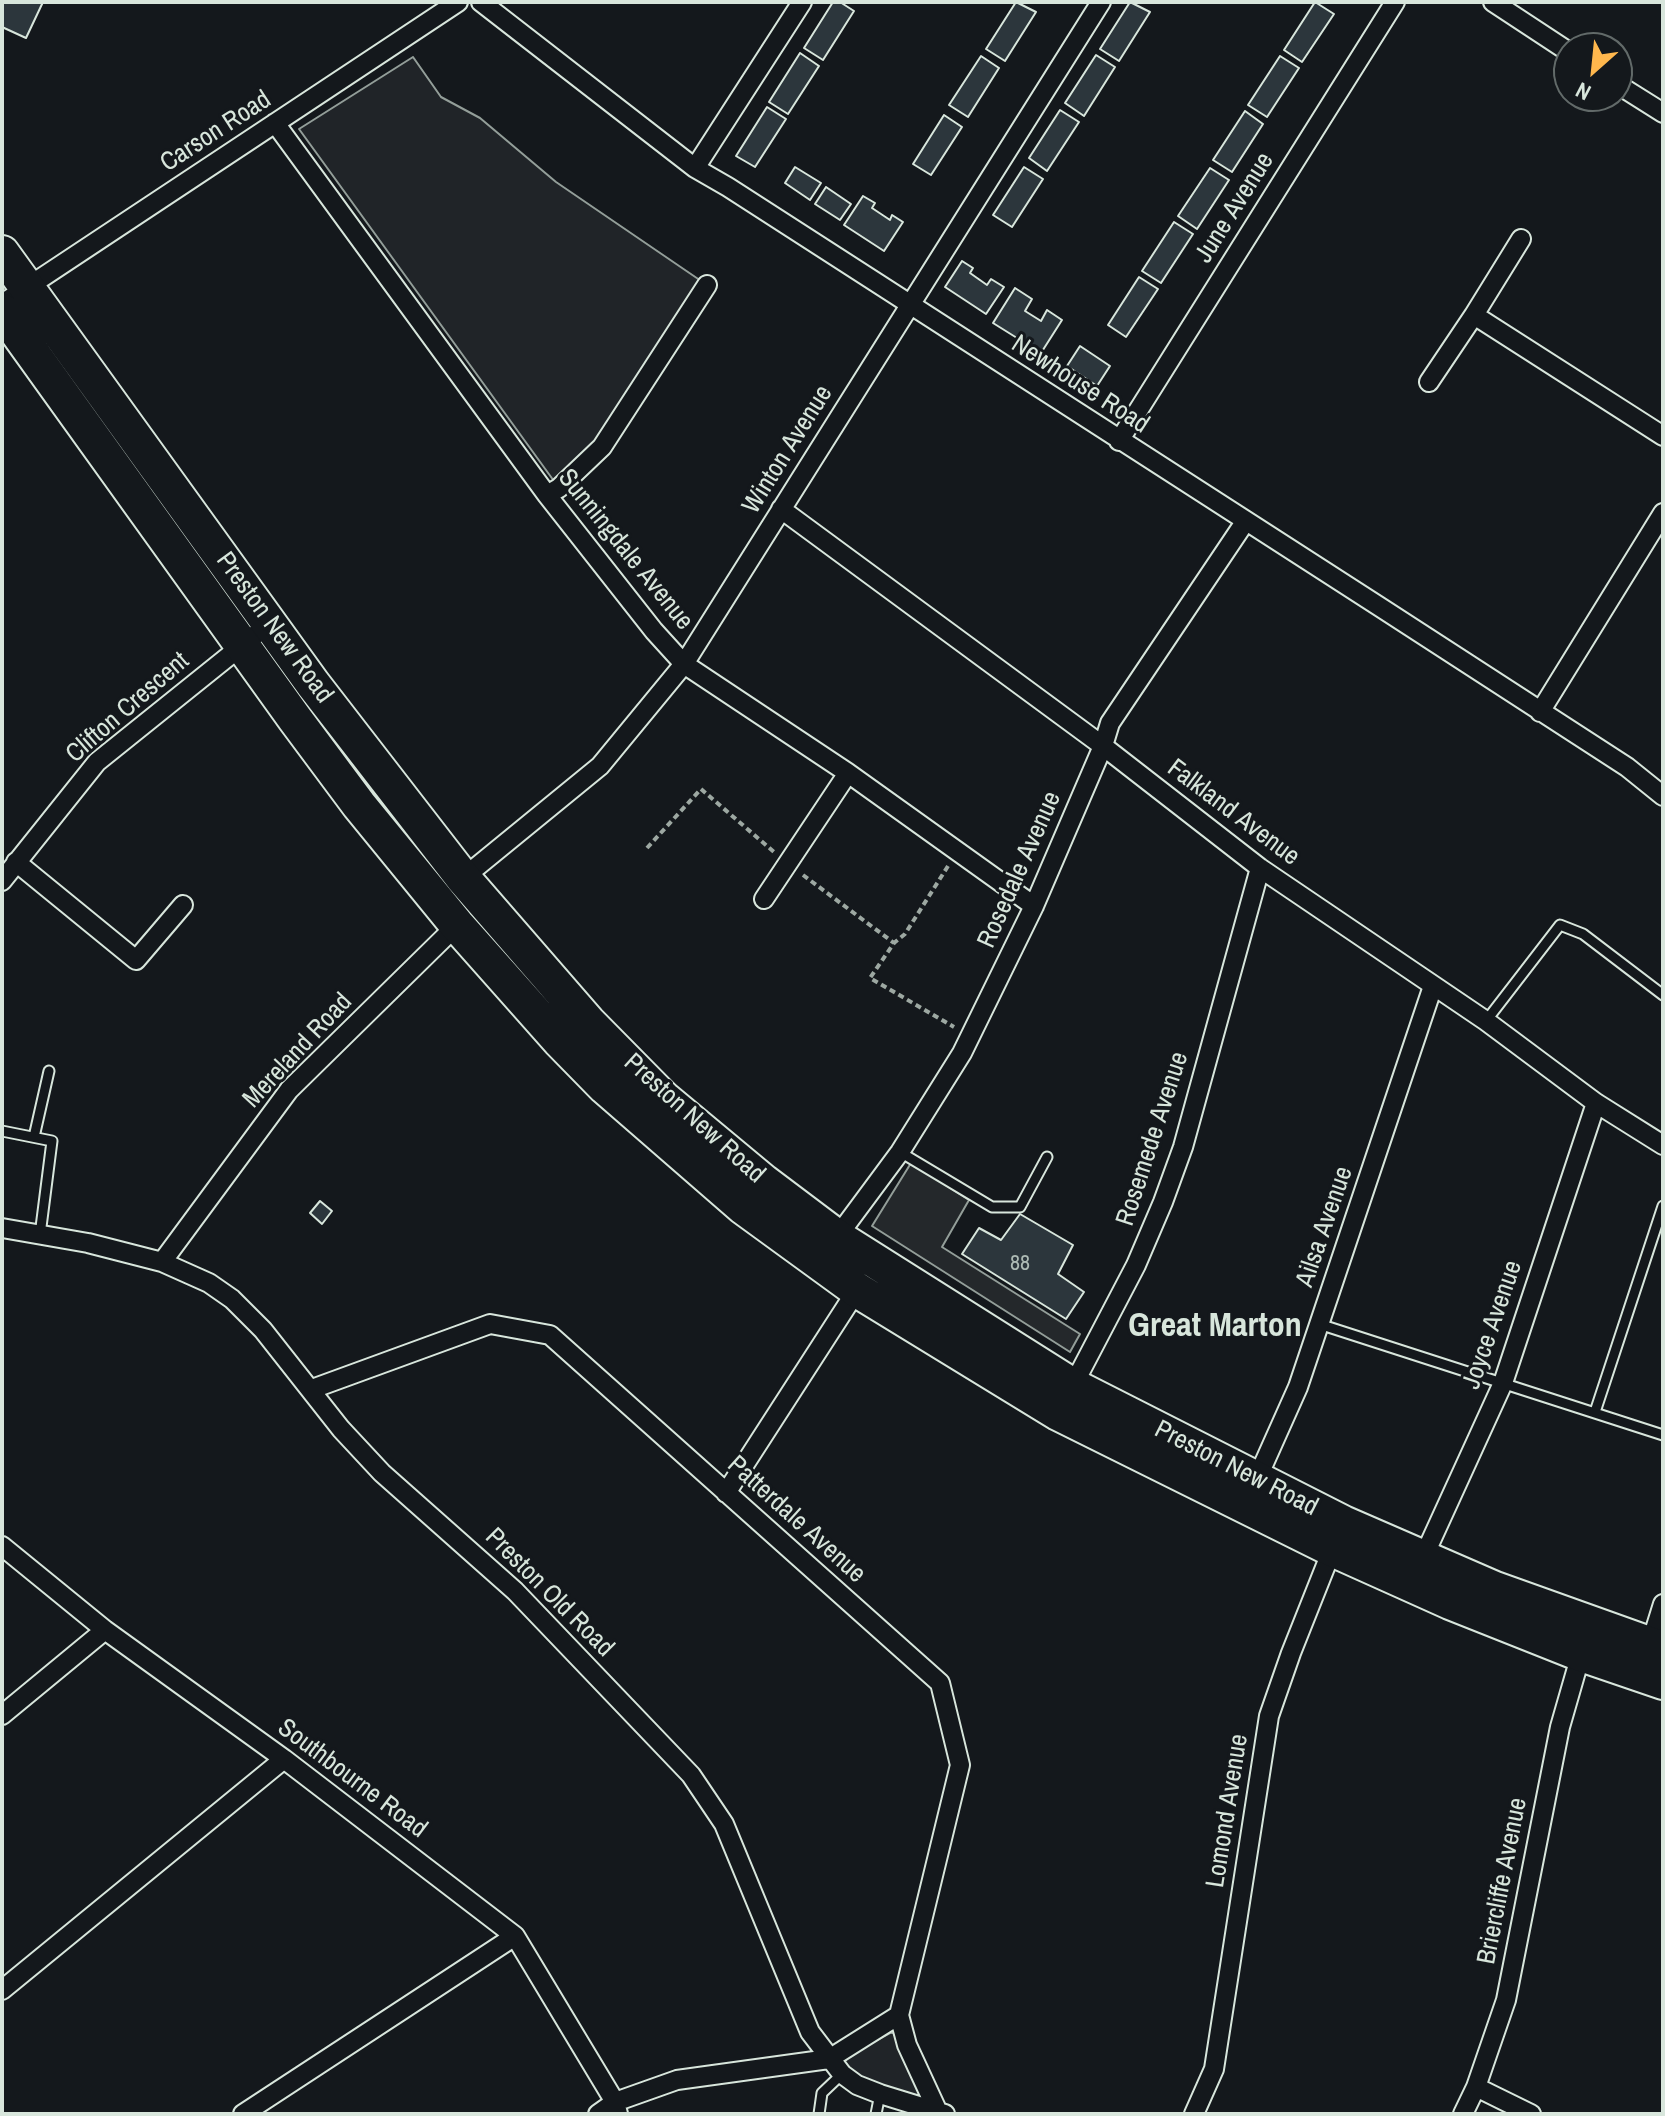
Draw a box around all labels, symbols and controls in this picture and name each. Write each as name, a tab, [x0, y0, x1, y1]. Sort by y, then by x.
north arrow	[1553, 32, 1633, 112]
text: N	[1570, 75, 1596, 108]
street label: Carson Road	[155, 85, 277, 179]
street label: June Avenue	[1189, 147, 1281, 269]
street label: Newhouse Road	[1005, 329, 1155, 441]
street label: Winton Avenue	[736, 380, 840, 520]
street label: Sunningdale Avenue	[551, 463, 699, 637]
street label: Preston New Road	[209, 546, 339, 710]
street label: Clifton Crescent	[60, 646, 196, 770]
street label: Falkland Avenue	[1161, 753, 1305, 873]
street label: Rosedale Avenue	[972, 787, 1068, 953]
street label: Mereland Road	[237, 987, 359, 1115]
street label: Preston New Road	[617, 1048, 771, 1190]
street label: Rosemede Avenue	[1110, 1048, 1196, 1230]
street label: Ailsa Avenue	[1290, 1163, 1360, 1291]
house number: 88	[1010, 1251, 1030, 1277]
street label: Joyce Avenue	[1457, 1257, 1529, 1393]
district label: Great Marton	[1128, 1307, 1302, 1347]
street label: Preston New Road	[1149, 1414, 1323, 1524]
street label: Patterdale Avenue	[721, 1450, 871, 1590]
street label: Preston Old Road	[478, 1522, 620, 1664]
street label: Southbourne Road	[271, 1713, 433, 1845]
street label: Lomond Avenue	[1200, 1732, 1256, 1890]
street label: Briercliffe Avenue	[1472, 1795, 1534, 1967]

